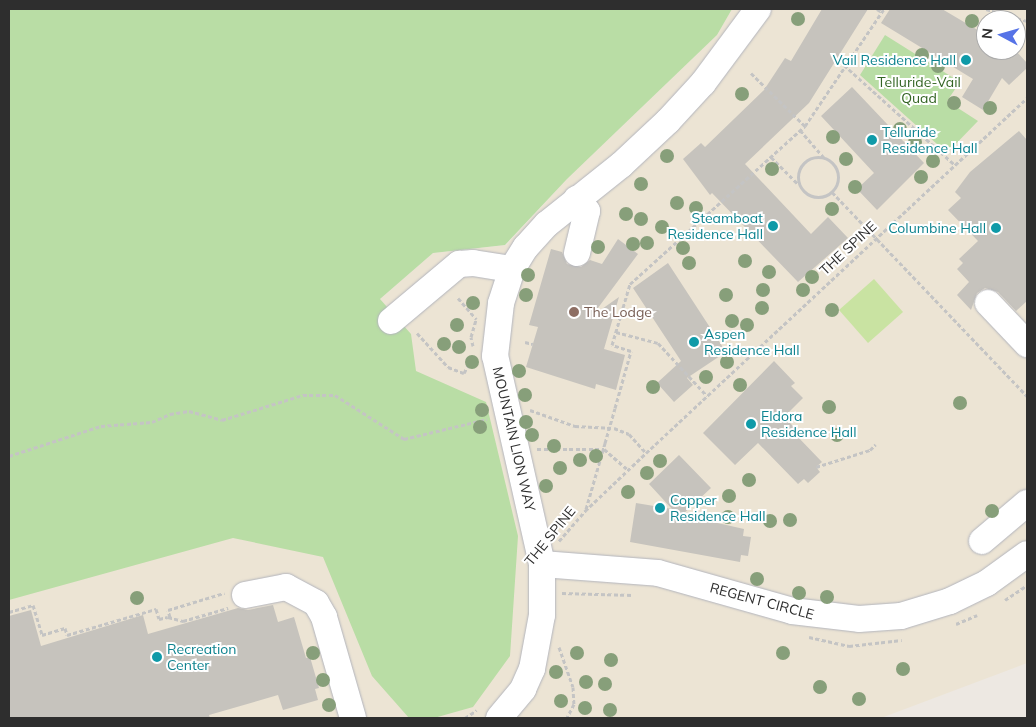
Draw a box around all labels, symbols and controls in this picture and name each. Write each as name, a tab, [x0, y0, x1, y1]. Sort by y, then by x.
north arrow	[976, 10, 1026, 60]
text: N	[978, 27, 997, 40]
place label: Vail Residence Hall	[833, 52, 956, 68]
marker: Vail Residence Hall	[960, 54, 972, 66]
park label: Telluride-Vail Quad	[877, 74, 961, 106]
place label: Telluride Residence Hall	[882, 124, 977, 156]
marker: Telluride Residence Hall	[866, 134, 878, 146]
place label: Steamboat Residence Hall	[668, 210, 763, 242]
street label: THE SPINE	[816, 218, 880, 278]
marker: Steamboat Residence Hall	[767, 220, 779, 232]
place label: Columbine Hall	[888, 220, 986, 236]
marker: Columbine Hall	[990, 222, 1002, 234]
place label: The Lodge	[584, 304, 652, 320]
marker: The Lodge	[568, 306, 580, 318]
place label: Aspen Residence Hall	[704, 326, 799, 358]
marker: Aspen Residence Hall	[688, 336, 700, 348]
street label: MOUNTAIN LION WAY	[489, 365, 539, 513]
place label: Eldora Residence Hall	[761, 408, 856, 441]
marker: Eldora Residence Hall	[745, 418, 757, 430]
place label: Copper Residence Hall	[670, 492, 765, 524]
marker: Copper Residence Hall	[654, 502, 666, 514]
street label: THE SPINE	[521, 503, 579, 569]
street label: REGENT CIRCLE	[708, 579, 816, 623]
place label: Recreation Center	[167, 641, 237, 674]
marker: Recreation Center	[151, 651, 163, 663]

